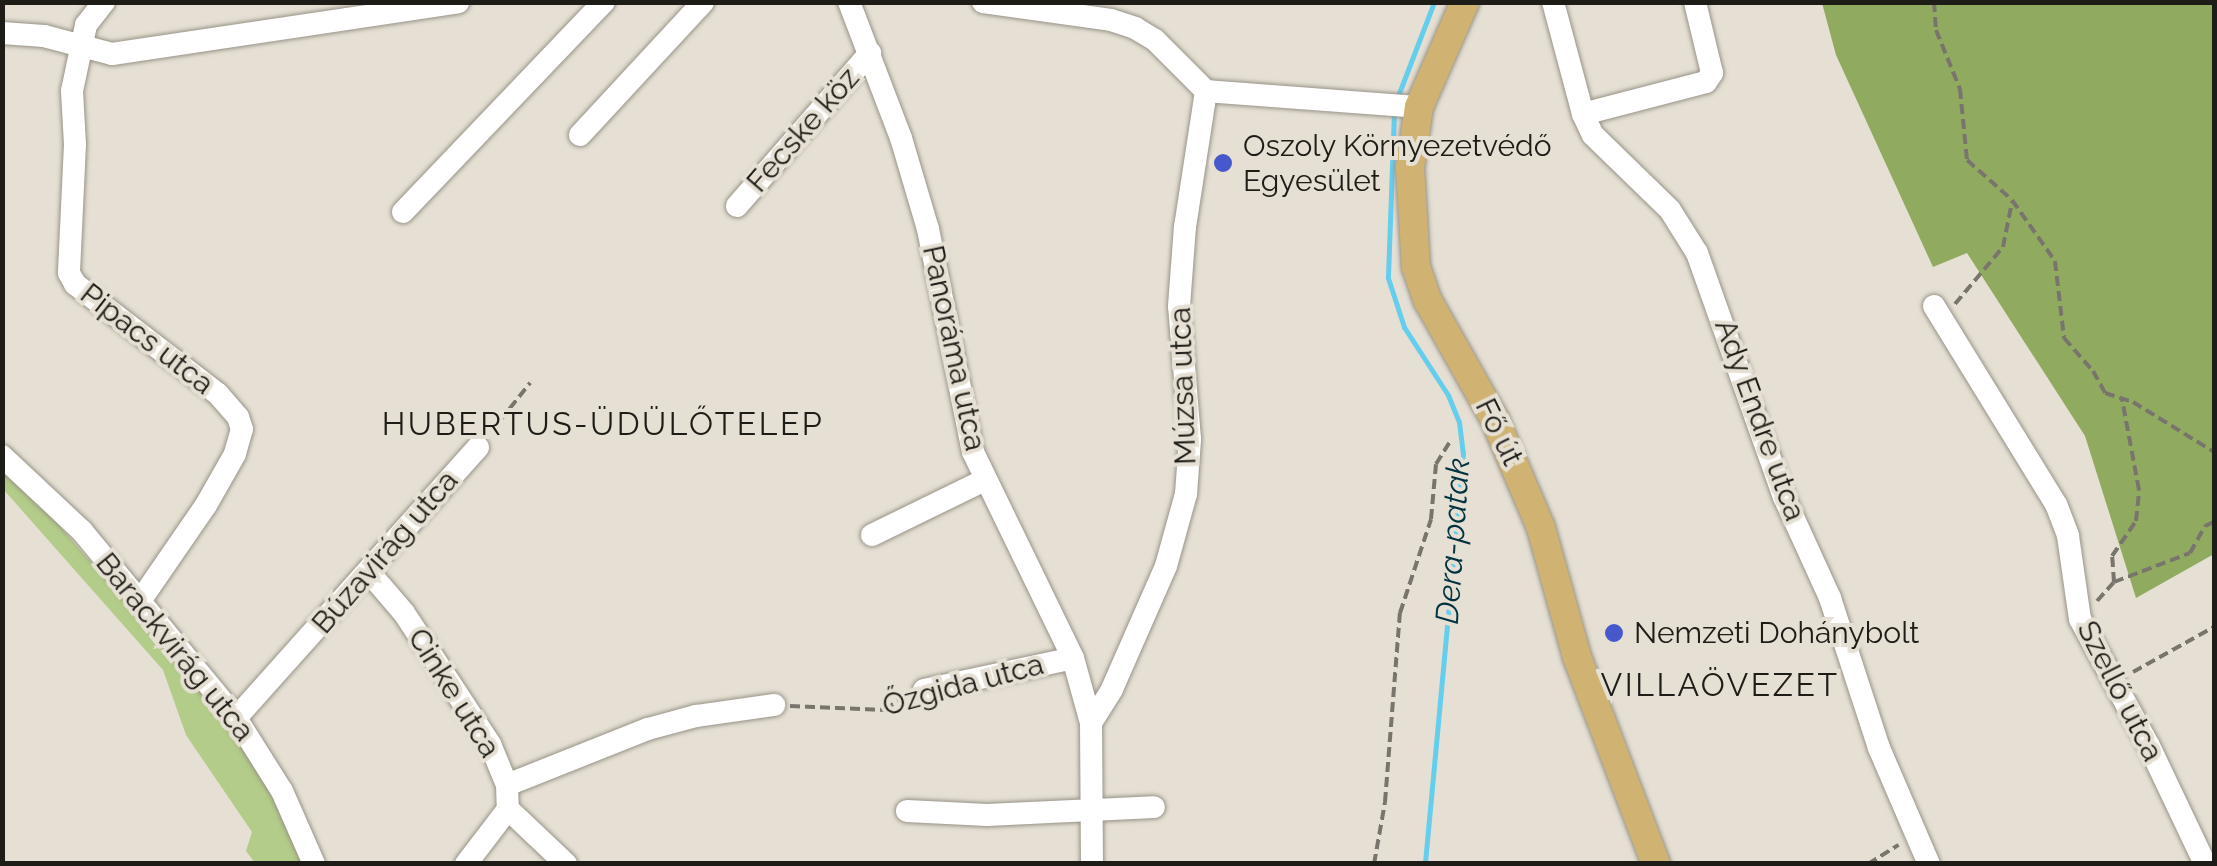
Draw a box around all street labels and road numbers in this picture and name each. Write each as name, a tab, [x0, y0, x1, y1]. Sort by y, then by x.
street label: Fecske köz	[739, 60, 867, 200]
street label: Panoráma utca	[915, 242, 993, 454]
street label: Pipacs utca	[73, 276, 221, 402]
street label: Múzsa utca	[1162, 307, 1204, 465]
street label: Ady Endre utca	[1707, 314, 1813, 526]
street label: Fő út	[1467, 393, 1531, 471]
street label: Búzavirág utca	[304, 463, 466, 641]
street label: Barackvirág utca	[88, 546, 262, 748]
street label: Szellő utca	[2069, 615, 2171, 767]
street label: Cinke utca	[400, 622, 508, 764]
street label: Őzgida utca	[879, 646, 1047, 724]

